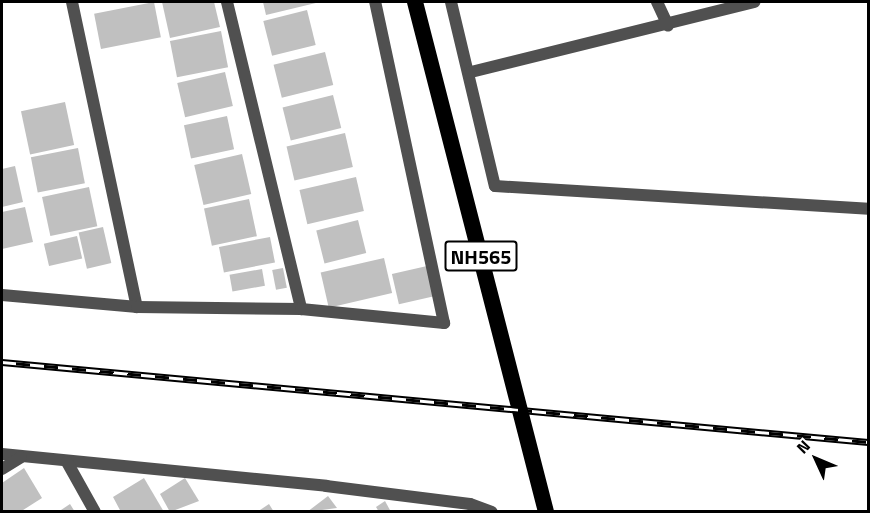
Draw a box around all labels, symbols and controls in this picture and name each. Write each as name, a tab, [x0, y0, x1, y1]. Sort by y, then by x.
road number: NH565	[444, 239, 518, 273]
north arrow	[786, 429, 846, 489]
text: N	[791, 434, 816, 459]

